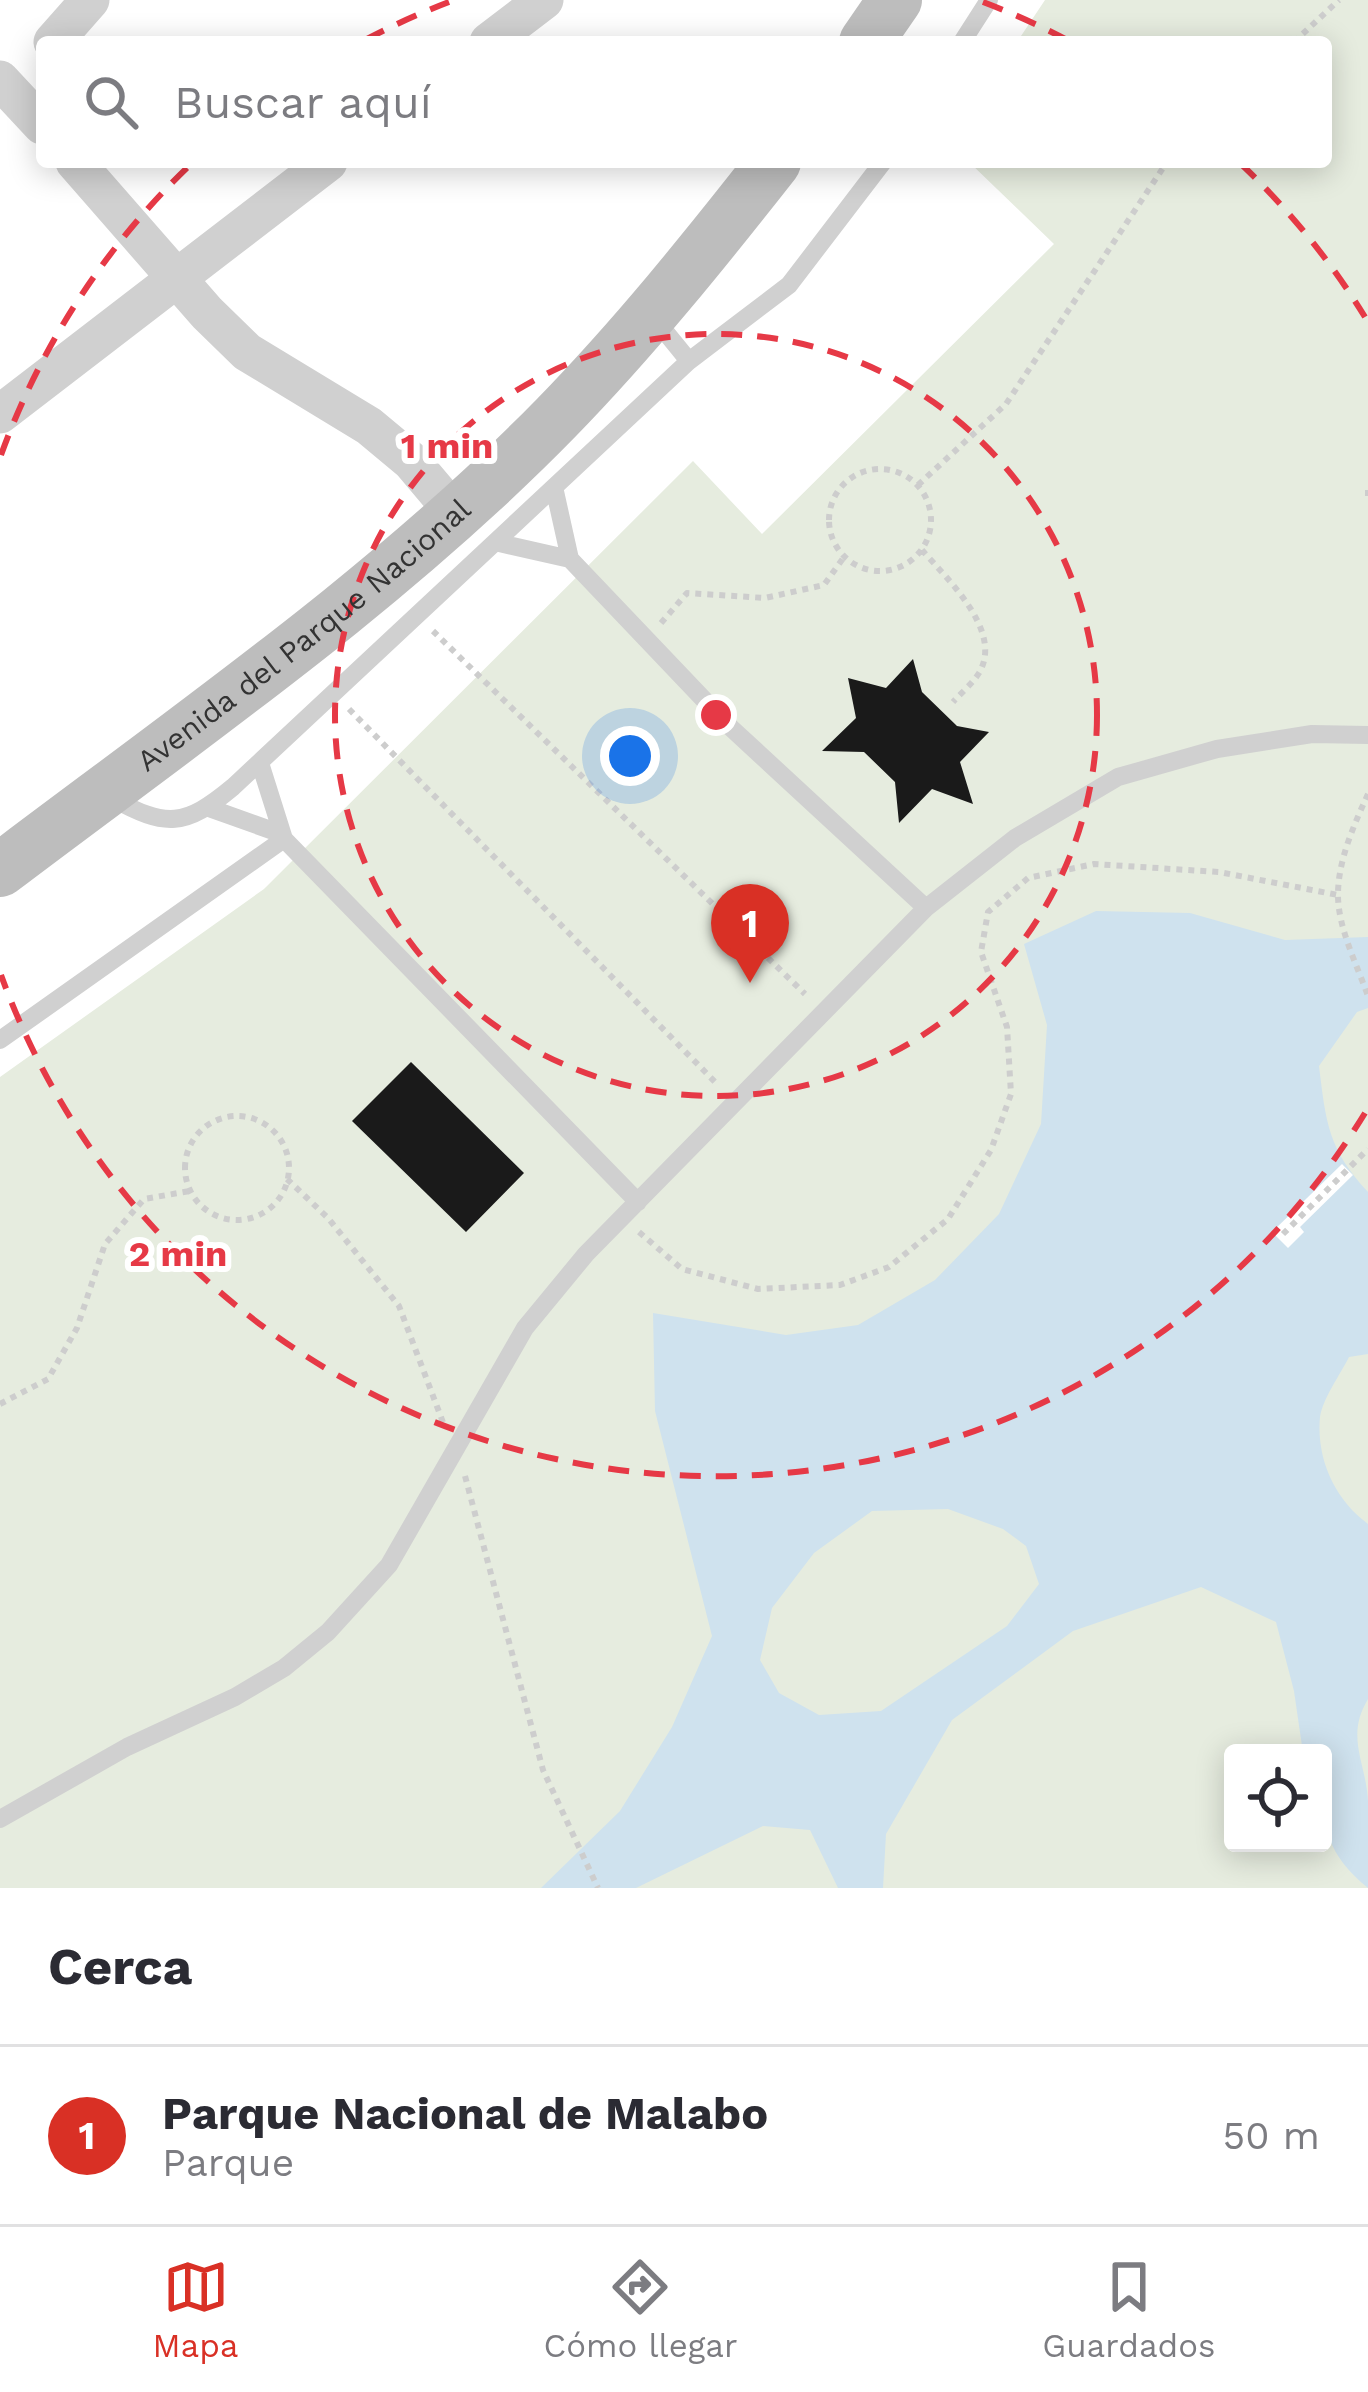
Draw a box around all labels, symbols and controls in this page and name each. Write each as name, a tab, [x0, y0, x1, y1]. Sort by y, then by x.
search box	[36, 36, 1332, 168]
icon: search	[78, 69, 144, 135]
text: Buscar aquí	[174, 76, 432, 129]
text: 1 min	[401, 425, 493, 467]
street label: Avenida del Parque Nacional	[130, 491, 477, 778]
centre of rings	[695, 694, 737, 736]
your location	[600, 726, 660, 786]
pin: 1	[711, 884, 789, 983]
text: 2 min	[129, 1233, 227, 1275]
map controls	[1224, 1744, 1332, 1852]
button: locate	[1224, 1744, 1332, 1852]
text: Cerca	[48, 1937, 192, 1996]
text: Parque Nacional de Malabo	[162, 2087, 768, 2140]
text: 1	[79, 2113, 95, 2158]
text: 50 m	[1223, 2113, 1320, 2158]
text: Parque	[162, 2140, 294, 2185]
tab: Mapa	[152, 2254, 239, 2365]
tab: Cómo llegar	[544, 2254, 737, 2365]
tab: Guardados	[1042, 2254, 1215, 2365]

